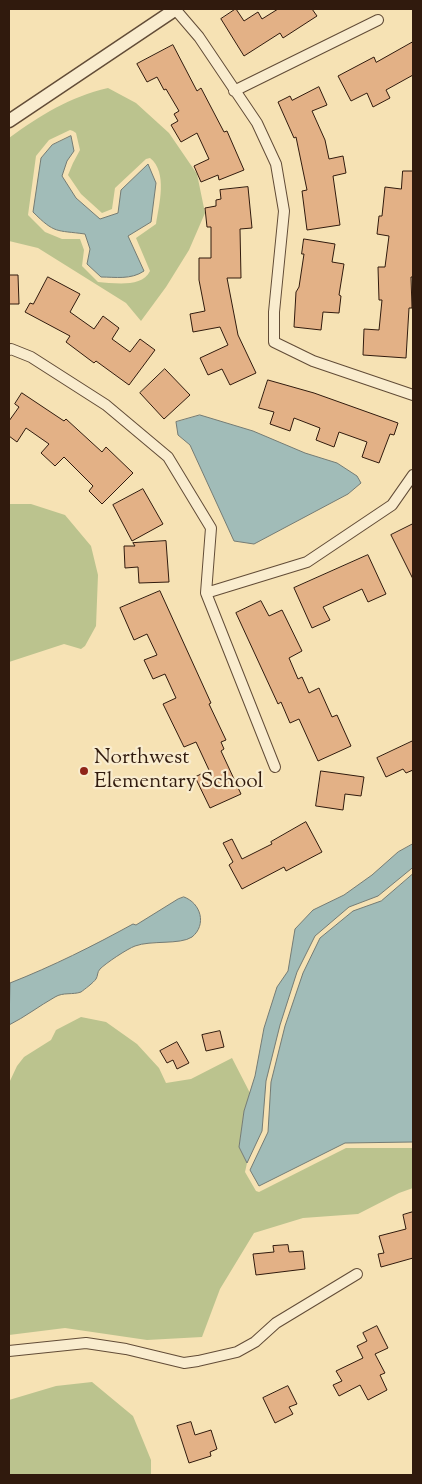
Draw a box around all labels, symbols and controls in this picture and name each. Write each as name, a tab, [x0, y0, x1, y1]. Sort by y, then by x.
place label: Northwest Elementary School	[94, 746, 263, 796]
marker: Northwest Elementary School	[78, 765, 90, 777]

